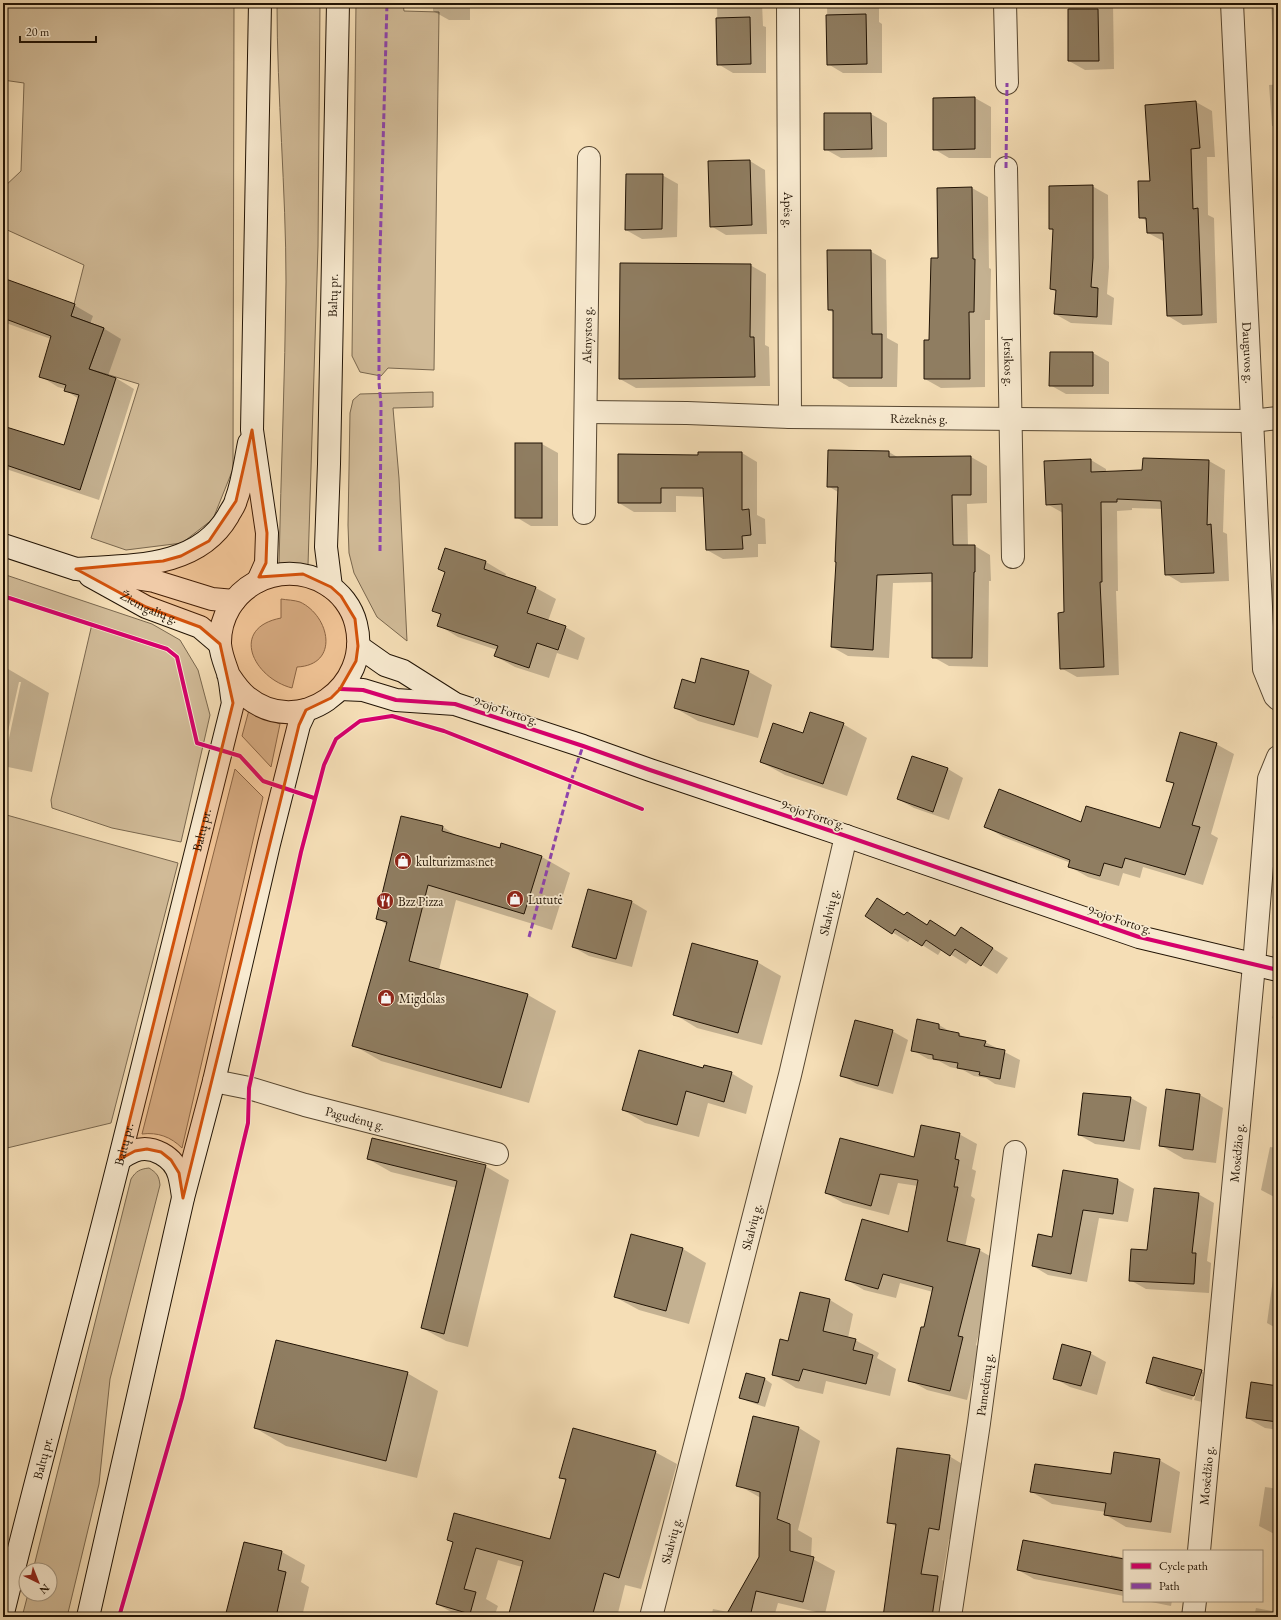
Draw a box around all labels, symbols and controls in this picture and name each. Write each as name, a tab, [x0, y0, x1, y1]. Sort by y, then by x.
scale bar	[20, 18, 96, 44]
text: 20 m	[26, 24, 50, 40]
street label: Apės g.	[780, 191, 797, 228]
street label: Baltų pr.	[324, 273, 342, 317]
street label: Aknystos g.	[578, 306, 596, 365]
street label: Dauguvos g.	[1238, 321, 1258, 384]
street label: Jersikos g.	[1000, 336, 1018, 387]
street label: Rėzeknės g.	[890, 410, 948, 427]
street label: Žiemgalių g.	[117, 587, 180, 627]
street label: 9-ojo Forto g.	[471, 692, 540, 729]
street label: 9-ojo Forto g.	[778, 796, 847, 833]
street label: Baltų pr.	[188, 807, 215, 853]
shop icon: kulturizmas.net	[393, 851, 413, 871]
place label: kulturizmas.net	[416, 853, 494, 870]
street label: Skalvių g.	[815, 887, 842, 937]
shop icon: Lututė	[505, 889, 525, 909]
restaurant icon: Bzz Pizza	[375, 891, 395, 911]
place label: Lututė	[528, 891, 563, 908]
place label: Bzz Pizza	[398, 893, 444, 910]
street label: 9-ojo Forto g.	[1085, 901, 1154, 938]
shop icon: Migdolas	[376, 988, 396, 1008]
place label: Migdolas	[399, 990, 445, 1007]
street label: Pagudėnų g.	[323, 1103, 387, 1134]
street label: Baltų pr.	[110, 1121, 137, 1168]
street label: Mosėdžio g.	[1226, 1122, 1248, 1183]
street label: Skalvių g.	[737, 1202, 766, 1252]
street label: Pamedėnų g.	[972, 1352, 997, 1417]
street label: Baltų pr.	[29, 1435, 56, 1481]
street label: Mosėdžio g.	[1195, 1445, 1218, 1506]
street label: Skalvių g.	[657, 1515, 685, 1566]
legend	[1123, 1550, 1263, 1602]
text: Cycle path	[1159, 1558, 1208, 1574]
north arrow	[18, 1562, 58, 1602]
text: Path	[1159, 1578, 1180, 1594]
text: N	[37, 1581, 53, 1598]

